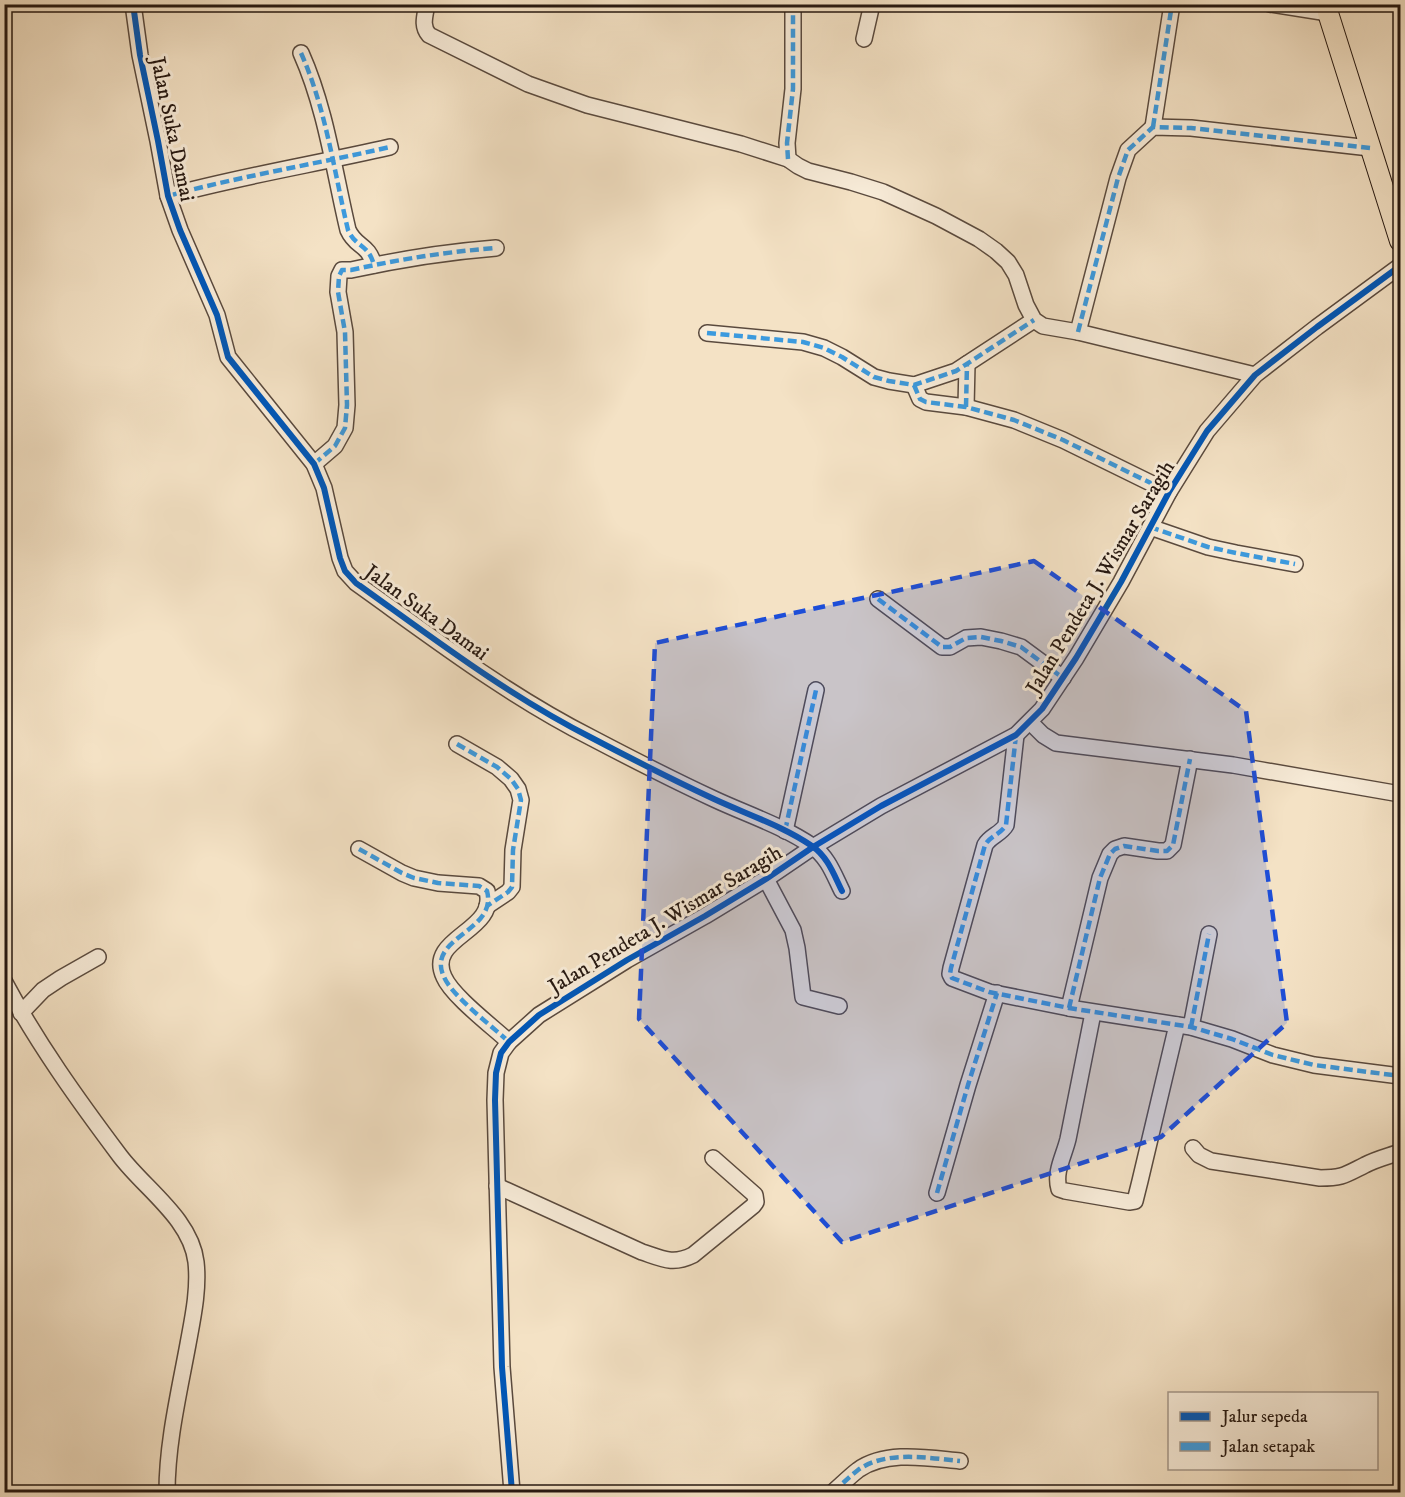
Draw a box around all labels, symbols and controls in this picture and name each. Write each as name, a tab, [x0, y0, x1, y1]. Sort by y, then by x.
street label: Jalan Suka Damai	[144, 53, 200, 204]
street label: Jalan Pendeta J. Wismar Saragih	[1020, 456, 1181, 701]
street label: Jalan Suka Damai	[358, 558, 494, 667]
street label: Jalan Pendeta J. Wismar Saragih	[542, 840, 787, 1001]
legend	[1168, 1392, 1378, 1470]
text: Jalur sepeda	[1220, 1406, 1308, 1428]
text: Jalan setapak	[1220, 1436, 1315, 1458]

